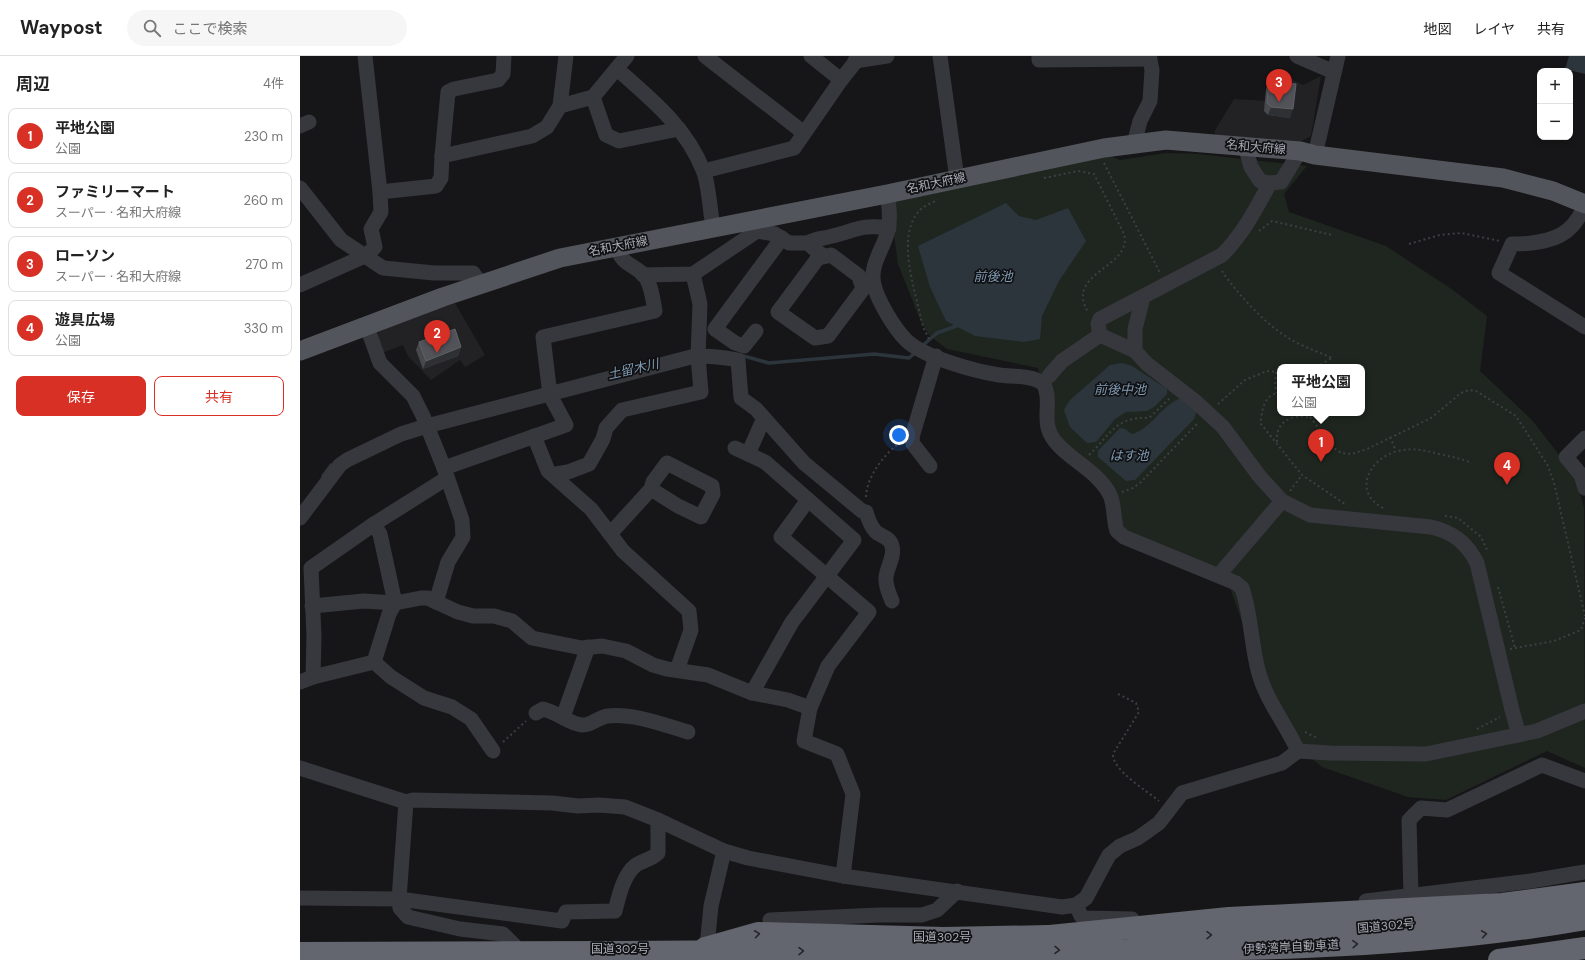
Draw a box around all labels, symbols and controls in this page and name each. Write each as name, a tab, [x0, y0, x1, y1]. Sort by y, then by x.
search box	[127, 10, 407, 46]
text: Waypost	[20, 15, 103, 40]
icon: search	[141, 17, 163, 39]
text: ここで検索	[173, 19, 248, 39]
text: 地図	[1423, 20, 1451, 38]
text: レイヤ	[1473, 20, 1515, 38]
text: 共有	[1537, 20, 1565, 38]
map controls	[1537, 68, 1573, 140]
button: +	[1537, 68, 1573, 104]
pin: 3	[1266, 69, 1292, 102]
text: 周辺	[16, 73, 50, 95]
text: 4件	[263, 75, 284, 92]
button: −	[1537, 104, 1573, 140]
text: 平地公園	[55, 118, 115, 138]
text: 1	[28, 128, 32, 145]
text: 230 m	[244, 128, 283, 145]
street label: 名和大府線	[1225, 136, 1287, 158]
text: 公園	[55, 140, 81, 157]
street label: 名和大府線	[905, 169, 967, 197]
text: ファミリーマート	[55, 182, 175, 202]
text: 2	[26, 192, 34, 209]
text: 260 m	[243, 192, 283, 209]
text: スーパー · 名和大府線	[55, 204, 181, 221]
street label: 名和大府線	[587, 232, 649, 260]
text: ローソン	[55, 246, 115, 266]
text: 3	[26, 256, 34, 273]
text: 270 m	[245, 256, 283, 273]
text: スーパー · 名和大府線	[55, 268, 181, 285]
water label: 前後池	[973, 268, 1014, 285]
text: 遊具広場	[55, 310, 115, 330]
text: 4	[26, 320, 34, 337]
text: 330 m	[244, 320, 283, 337]
pin: 2	[424, 320, 450, 353]
text: 公園	[55, 332, 81, 349]
water label: 土留木川	[606, 354, 662, 383]
popup	[1277, 364, 1365, 416]
text: 平地公園	[1291, 372, 1351, 392]
button: 保存	[16, 376, 146, 416]
button: 共有	[154, 376, 284, 416]
water label: 前後中池	[1094, 381, 1148, 398]
text: 公園	[1291, 394, 1317, 411]
your location	[889, 425, 909, 445]
pin: 1	[1308, 429, 1334, 462]
water label: はす池	[1109, 447, 1150, 464]
pin: 4	[1494, 452, 1520, 485]
street label: 国道302号	[1356, 915, 1416, 937]
street label: 国道302号	[913, 929, 971, 945]
one-way arrow	[754, 930, 760, 939]
one-way arrow	[1481, 930, 1487, 939]
one-way arrow	[1206, 931, 1212, 939]
street label: 伊勢湾岸自動車道	[1243, 936, 1339, 958]
one-way arrow	[1352, 939, 1358, 948]
street label: 国道302号	[591, 941, 649, 957]
one-way arrow	[1054, 946, 1060, 954]
one-way arrow	[798, 947, 804, 956]

